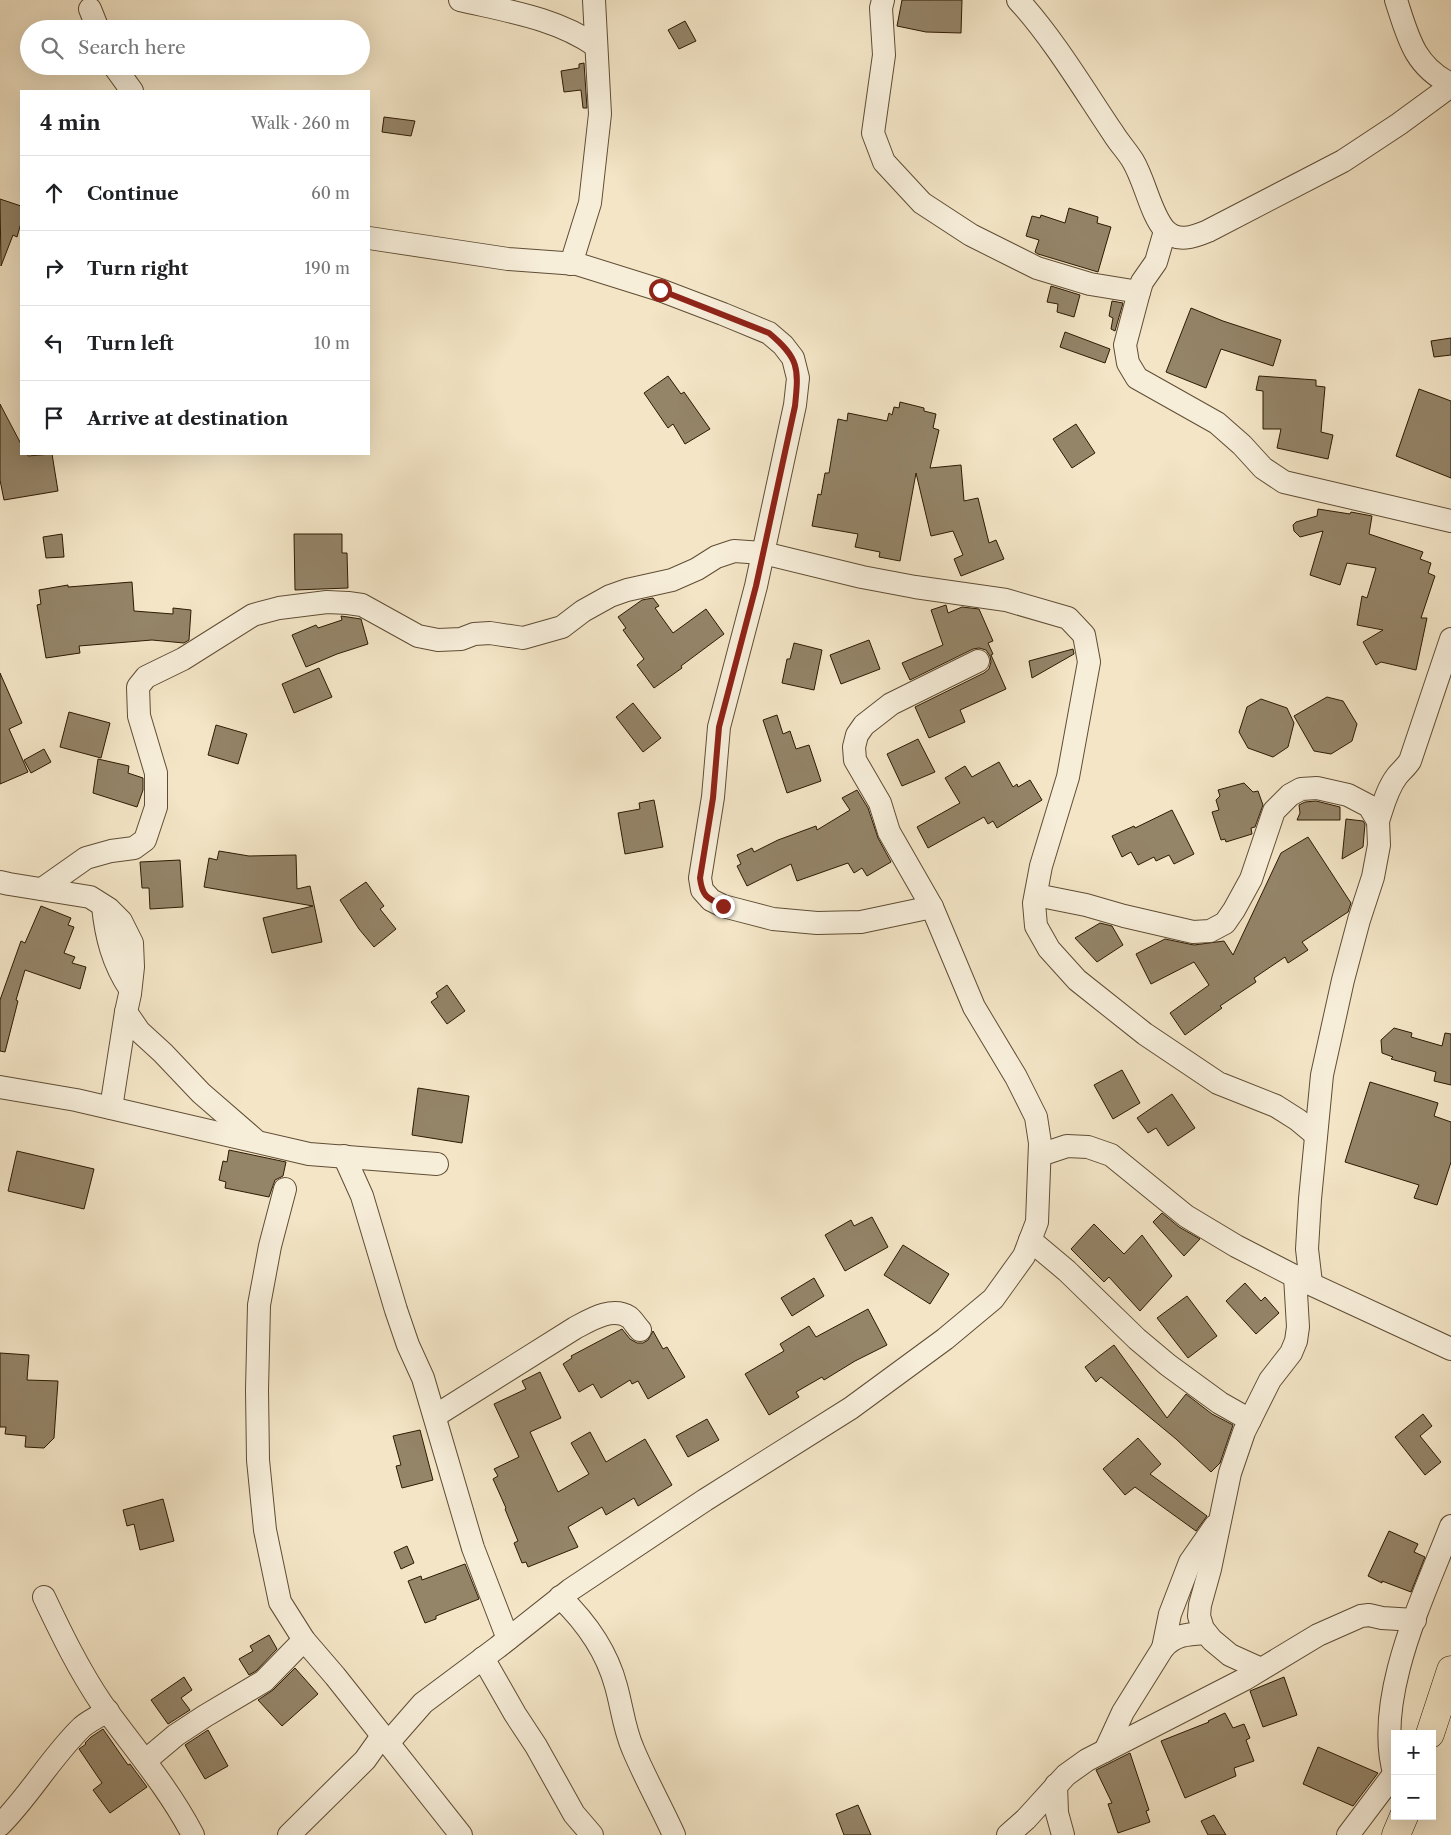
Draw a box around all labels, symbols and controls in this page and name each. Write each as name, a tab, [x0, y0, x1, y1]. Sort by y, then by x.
search box	[20, 20, 370, 75]
icon: search	[38, 34, 66, 62]
text: Search here	[78, 36, 186, 59]
text: 4 min	[40, 110, 101, 135]
text: Walk · 260 m	[251, 113, 350, 133]
icon: ahead	[40, 179, 68, 207]
text: Continue	[87, 182, 179, 205]
text: 60 m	[311, 183, 350, 203]
icon: right	[40, 254, 68, 282]
text: Turn right	[87, 257, 188, 280]
text: 190 m	[305, 258, 350, 278]
route start	[649, 279, 672, 302]
icon: left	[40, 329, 68, 357]
text: Turn left	[87, 332, 174, 355]
text: 10 m	[314, 333, 350, 353]
icon: arrive	[40, 404, 68, 432]
text: Arrive at destination	[87, 407, 288, 430]
route end	[712, 895, 735, 918]
map controls	[1391, 1730, 1436, 1820]
button: +	[1391, 1730, 1436, 1775]
button: −	[1391, 1775, 1436, 1820]

